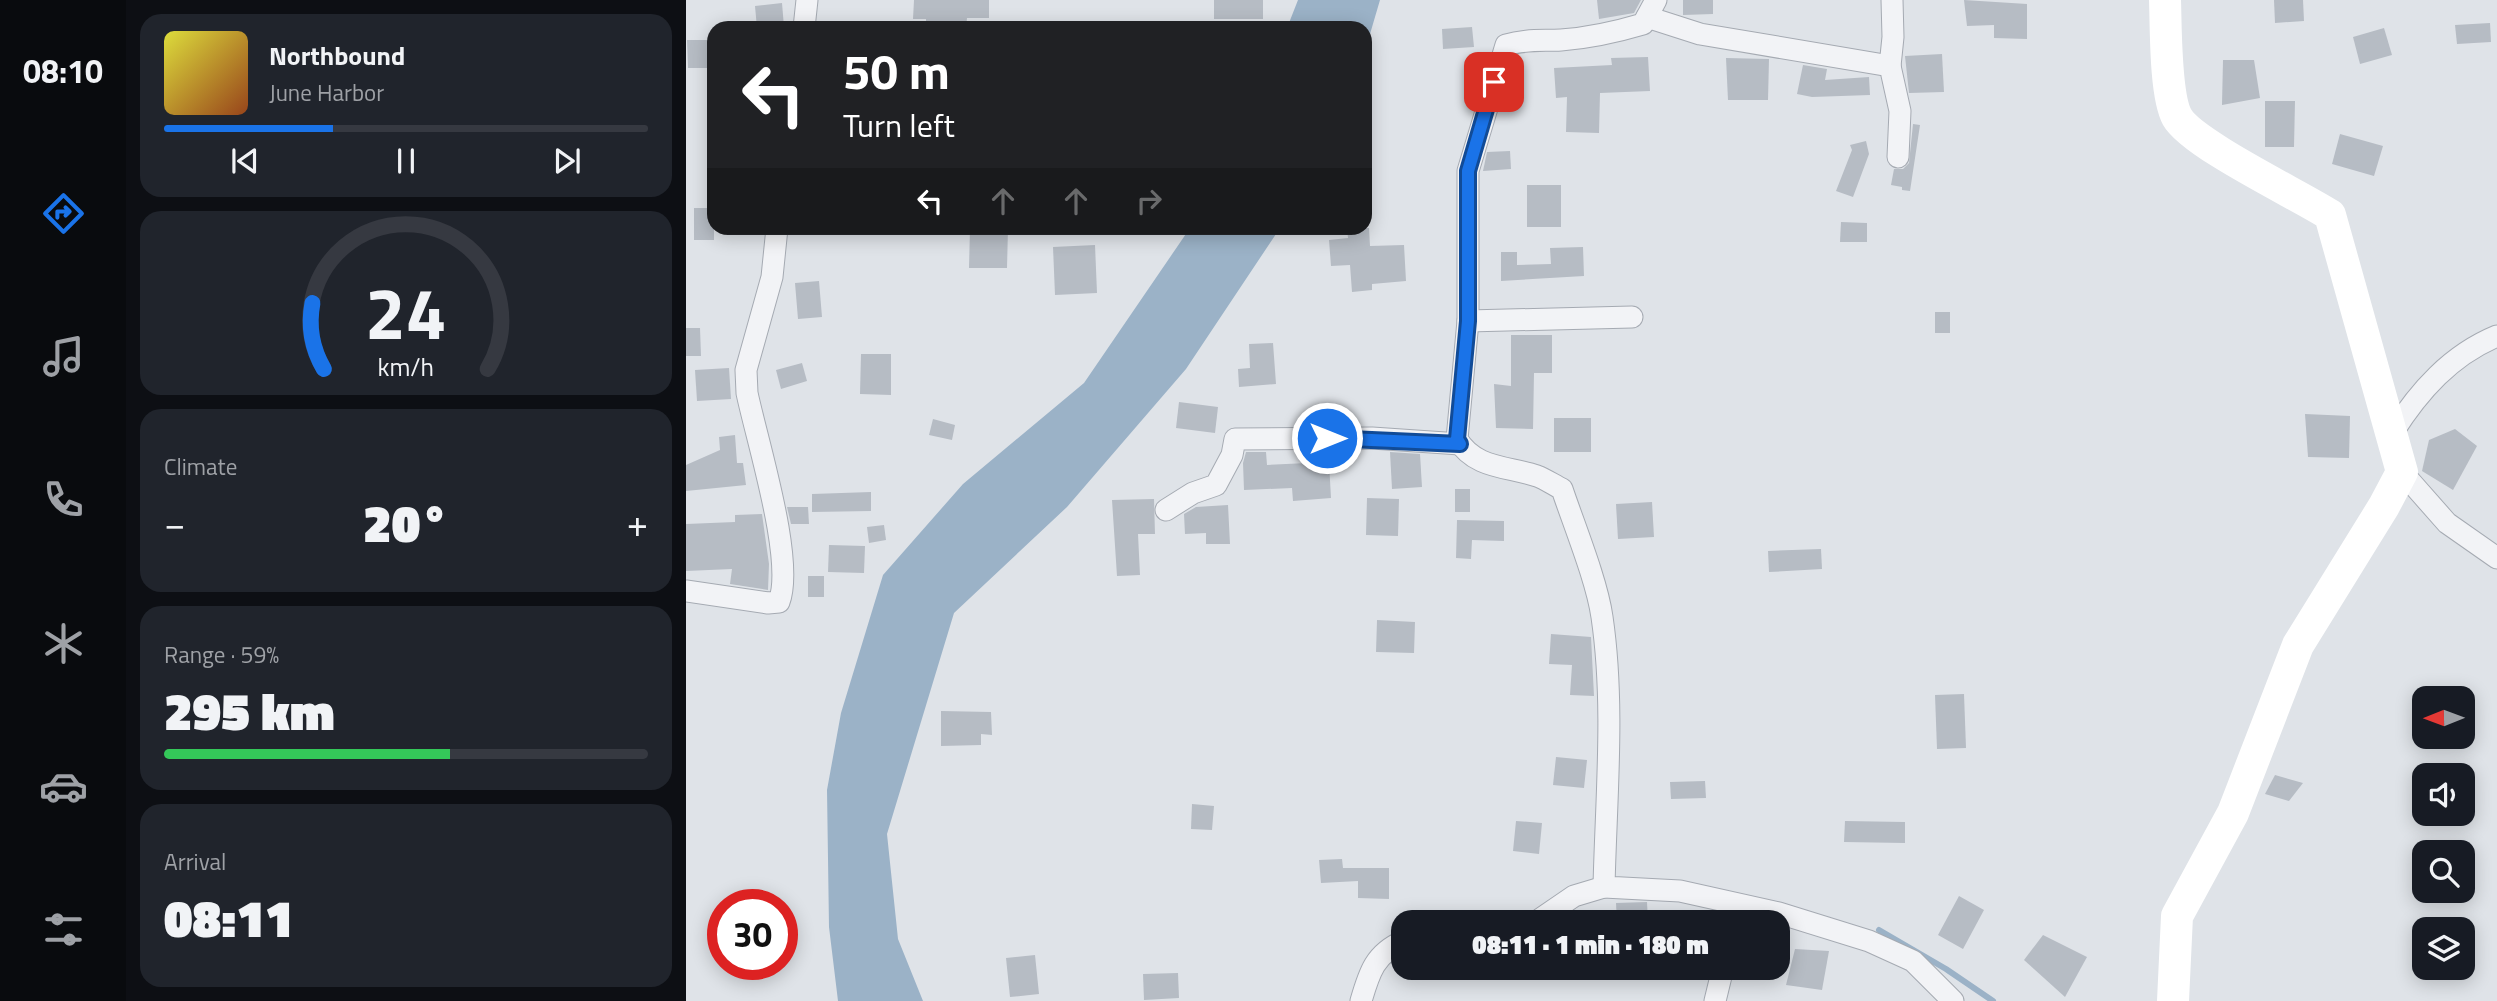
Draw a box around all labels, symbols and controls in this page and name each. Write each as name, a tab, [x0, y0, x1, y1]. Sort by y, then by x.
text: 50 m	[843, 33, 950, 108]
text: Northbound	[269, 36, 405, 75]
text: 08:10	[23, 47, 103, 95]
icon: left	[728, 49, 819, 140]
pin	[1464, 52, 1524, 112]
icon: arrive	[1475, 63, 1513, 101]
text: June Harbor	[269, 75, 384, 110]
text: Turn left	[843, 101, 955, 149]
icon: previous	[226, 142, 264, 180]
icon: pause	[387, 142, 425, 180]
icon: next	[548, 142, 586, 180]
icon: left	[911, 182, 949, 220]
icon: ahead	[984, 182, 1022, 220]
icon: ahead	[1057, 182, 1095, 220]
icon: right	[1130, 182, 1168, 220]
icon: directions	[39, 189, 88, 238]
text: 24	[365, 258, 447, 368]
icon: music	[39, 332, 88, 381]
text: km/h	[378, 348, 434, 386]
position arrow	[1290, 401, 1364, 475]
text: Climate	[164, 449, 237, 484]
icon: phone	[39, 475, 88, 524]
text: 20°	[363, 483, 449, 562]
text: −	[164, 494, 185, 552]
text: +	[627, 494, 648, 552]
icon: climate	[39, 619, 88, 668]
text: Range · 59%	[164, 637, 279, 672]
text: 295 km	[164, 671, 335, 750]
north arrow	[2412, 686, 2474, 749]
map controls	[2412, 686, 2475, 980]
icon: car	[39, 762, 88, 811]
button: sound	[2412, 763, 2475, 826]
button: search	[2412, 840, 2475, 903]
text: Arrival	[164, 844, 226, 879]
text: 08:11	[164, 878, 293, 957]
speed limit sign: 30	[707, 889, 798, 980]
icon: filters	[39, 905, 88, 954]
button: layers	[2412, 917, 2475, 980]
text: 08:11 · 1 min · 180 m	[1472, 925, 1709, 964]

